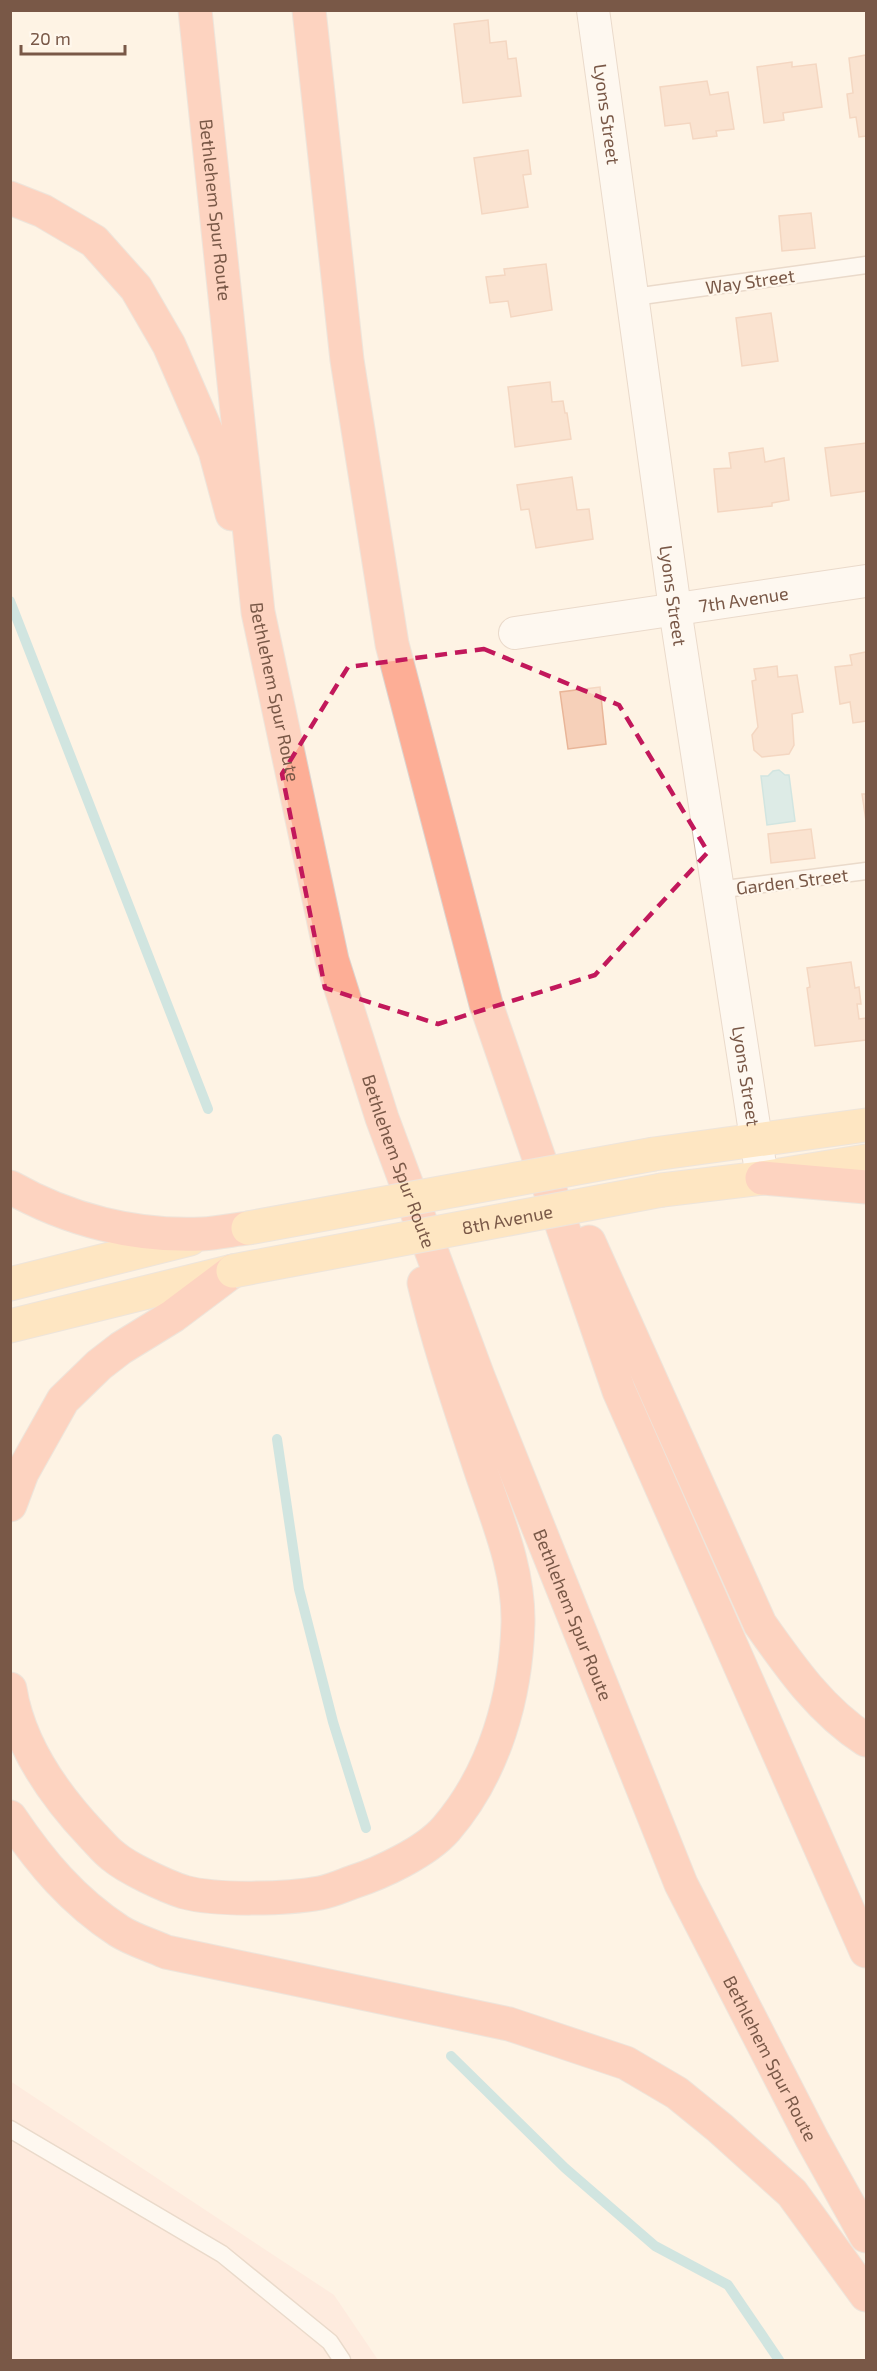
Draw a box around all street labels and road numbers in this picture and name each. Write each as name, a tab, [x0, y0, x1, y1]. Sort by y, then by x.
street label: Lyons Street	[589, 62, 625, 166]
street label: Bethlehem Spur Route	[195, 118, 236, 302]
street label: Way Street	[704, 264, 796, 298]
street label: Lyons Street	[655, 544, 692, 647]
street label: 7th Avenue	[697, 582, 790, 617]
street label: Bethlehem Spur Route	[246, 601, 305, 784]
street label: Garden Street	[735, 863, 849, 899]
street label: Lyons Street	[728, 1024, 765, 1128]
street label: Bethlehem Spur Route	[358, 1072, 440, 1251]
street label: 8th Avenue	[460, 1200, 555, 1239]
street label: Bethlehem Spur Route	[529, 1526, 617, 1704]
street label: Bethlehem Spur Route	[719, 1972, 822, 2145]

